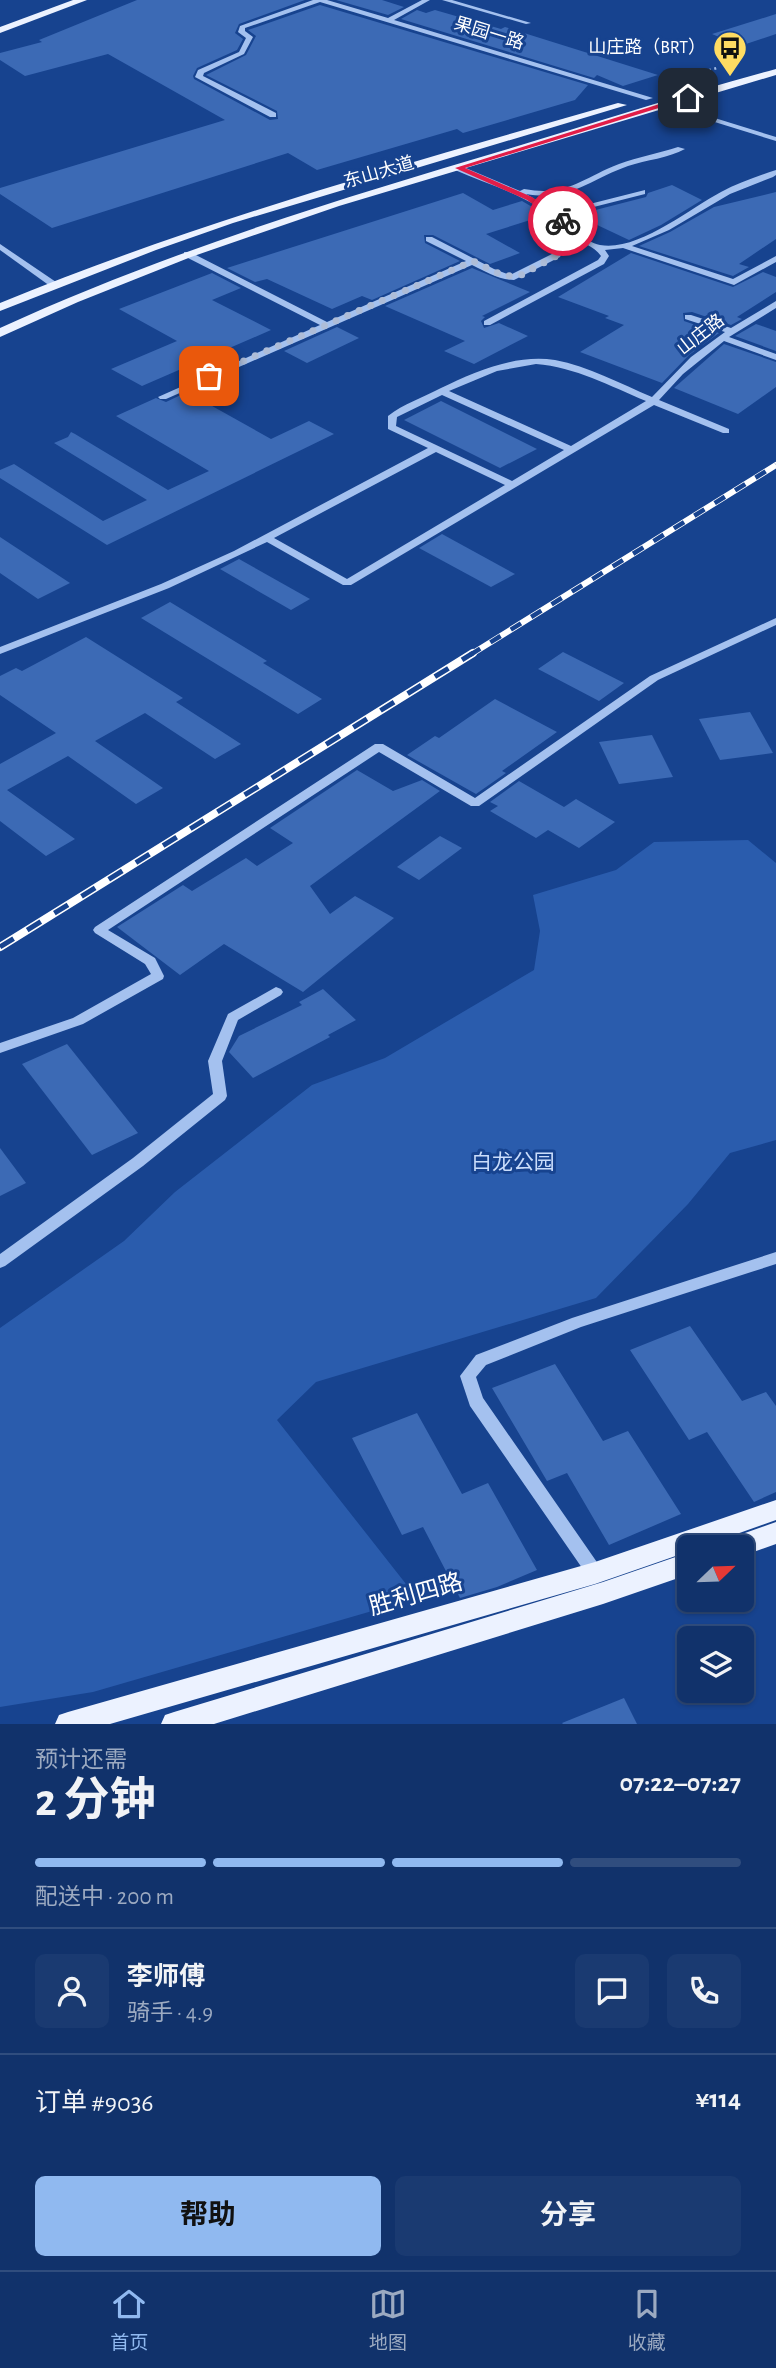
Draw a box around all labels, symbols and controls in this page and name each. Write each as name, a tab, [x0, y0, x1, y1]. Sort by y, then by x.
street label: 果园一路	[452, 13, 527, 53]
bus stop icon: 山庄路（BRT）	[711, 29, 749, 78]
place label: 山庄路（BRT）	[588, 37, 706, 57]
pin	[658, 68, 718, 128]
icon: home	[669, 79, 707, 117]
street label: 东山大道	[341, 153, 416, 192]
courier	[528, 186, 598, 256]
icon: bike	[544, 202, 582, 240]
street label: 山庄路	[673, 310, 728, 359]
pin	[179, 346, 239, 406]
icon: bag	[190, 357, 228, 395]
park label: 白龙公园	[471, 1151, 555, 1173]
north arrow	[677, 1535, 754, 1612]
map controls	[677, 1535, 754, 1703]
street label: 胜利四路	[366, 1568, 465, 1620]
button: layers	[677, 1626, 754, 1703]
text: 预计还需	[35, 1749, 127, 1772]
text: 07:22–07:27	[620, 1770, 741, 1796]
text: 2 分钟	[35, 1778, 156, 1824]
text: 配送中 · 200 m	[35, 1886, 174, 1909]
button: person	[35, 1954, 109, 2028]
button: chat	[575, 1954, 649, 2028]
button: phone	[667, 1954, 741, 2028]
text: 李师傅	[127, 1964, 205, 1990]
text: 骑手 · 4.9	[127, 2002, 213, 2025]
text: ¥114	[696, 2086, 741, 2112]
text: 订单 #9036	[35, 2090, 154, 2116]
button: 帮助	[35, 2176, 381, 2256]
button: 分享	[395, 2176, 741, 2256]
tab: 首页	[110, 2285, 148, 2355]
tab: 地图	[369, 2285, 407, 2355]
tab: 收藏	[628, 2285, 666, 2355]

